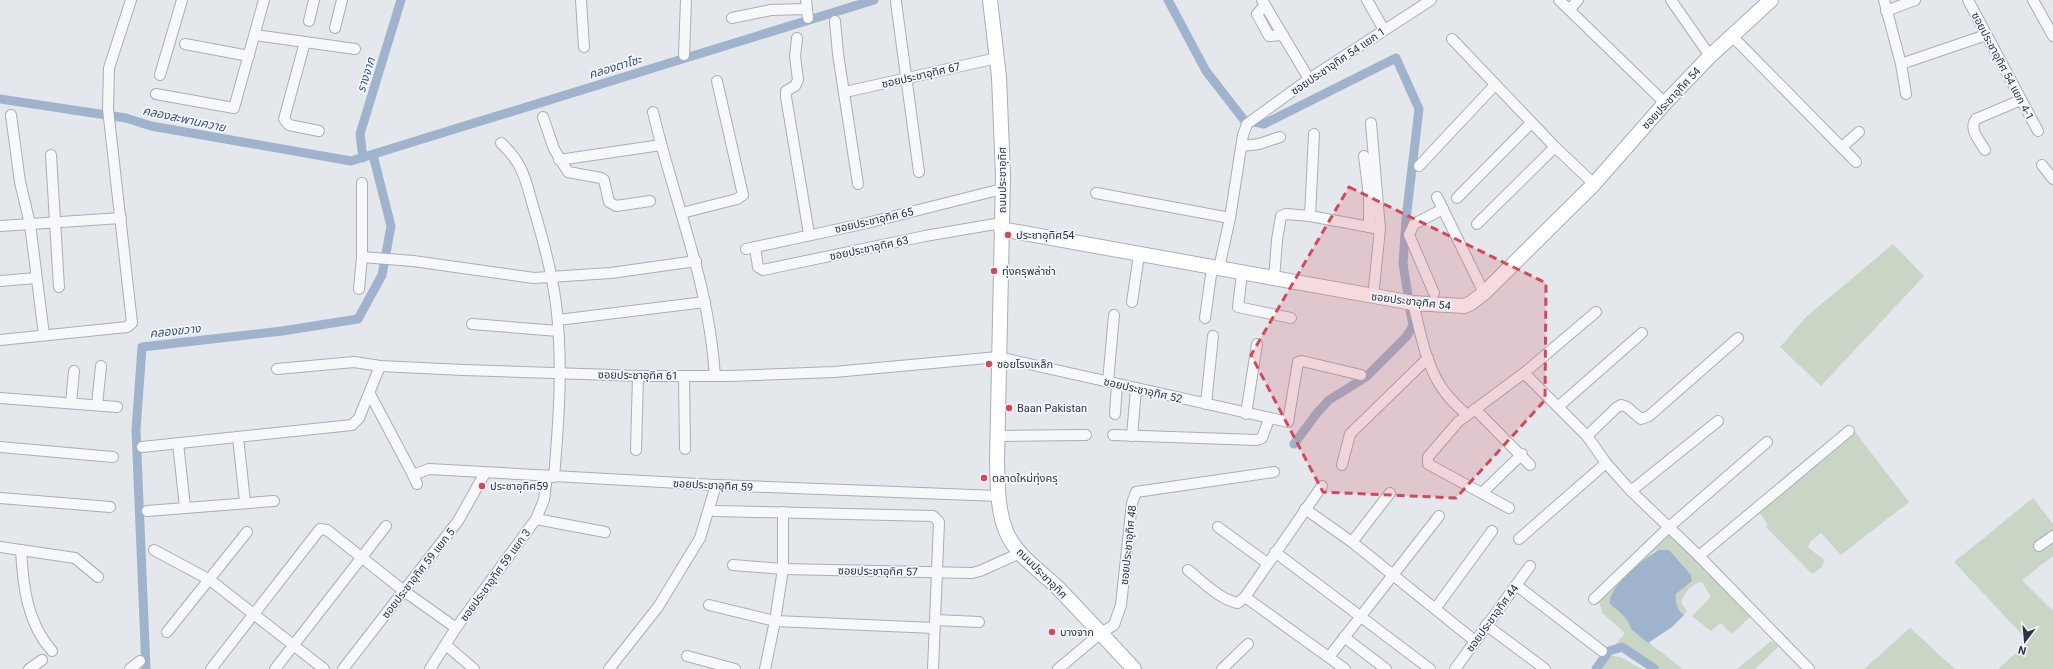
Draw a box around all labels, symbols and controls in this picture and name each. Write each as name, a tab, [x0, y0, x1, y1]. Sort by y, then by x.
street label: ซอยประชาอุทิศ 54 แยก 4-1	[1969, 10, 2037, 122]
street label: ซอยประชาอุทิศ 54 แยก 1	[1289, 25, 1388, 98]
water label: คลองตาโซะ	[587, 52, 644, 82]
water label: รางจาก	[354, 55, 378, 94]
street label: ซอยประชาอุทิศ 67	[881, 60, 962, 91]
street label: ซอยประชาอุทิศ 54	[1639, 65, 1703, 132]
water label: คลองสะพานควาย	[141, 103, 228, 135]
street label: ถนนประชาอุทิศ	[996, 147, 1009, 213]
street label: ซอยประชาอุทิศ 65	[834, 205, 915, 236]
place label: ประชาอุทิศ54	[1016, 229, 1075, 242]
marker: ประชาอุทิศ54	[1003, 230, 1013, 240]
street label: ซอยประชาอุทิศ 63	[829, 234, 910, 263]
place label: ทุ่งครุพล่าช่า	[1002, 265, 1056, 278]
marker: ทุ่งครุพล่าช่า	[989, 266, 999, 276]
street label: ซอยประชาอุทิศ 54	[1370, 290, 1452, 313]
water label: คลองขวาง	[149, 321, 202, 341]
place label: ซอยโรงเหล็ก	[997, 358, 1053, 371]
marker: ซอยโรงเหล็ก	[984, 359, 994, 369]
street label: ซอยประชาอุทิศ 61	[598, 368, 678, 383]
street label: ซอยประชาอุทิศ 52	[1102, 375, 1183, 406]
place label: Baan Pakistan	[1017, 402, 1087, 415]
marker: Baan Pakistan	[1004, 403, 1014, 413]
place label: ตลาดใหม่ทุ่งครุ	[992, 472, 1058, 485]
marker: ตลาดใหม่ทุ่งครุ	[979, 473, 989, 483]
street label: ซอยประชาอุทิศ 59	[673, 477, 753, 494]
place label: ประชาอุทิศ59	[490, 480, 549, 493]
marker: ประชาอุทิศ59	[477, 481, 487, 491]
street label: ซอยประชาอุทิศ 48	[1118, 504, 1139, 586]
street label: ซอยประชาอุทิศ 59 แยก 5	[379, 526, 458, 621]
street label: ซอยประชาอุทิศ 59 แยก 3	[458, 527, 533, 624]
street label: ถนนประชาอุทิศ	[1014, 545, 1070, 601]
street label: ซอยประชาอุทิศ 57	[838, 564, 918, 579]
street label: ซอยประชาอุทิศ 44	[1464, 582, 1521, 655]
north arrow	[2005, 621, 2045, 661]
place label: บางจาก	[1060, 626, 1094, 639]
marker: บางจาก	[1047, 627, 1057, 637]
text: N	[2017, 643, 2028, 657]

